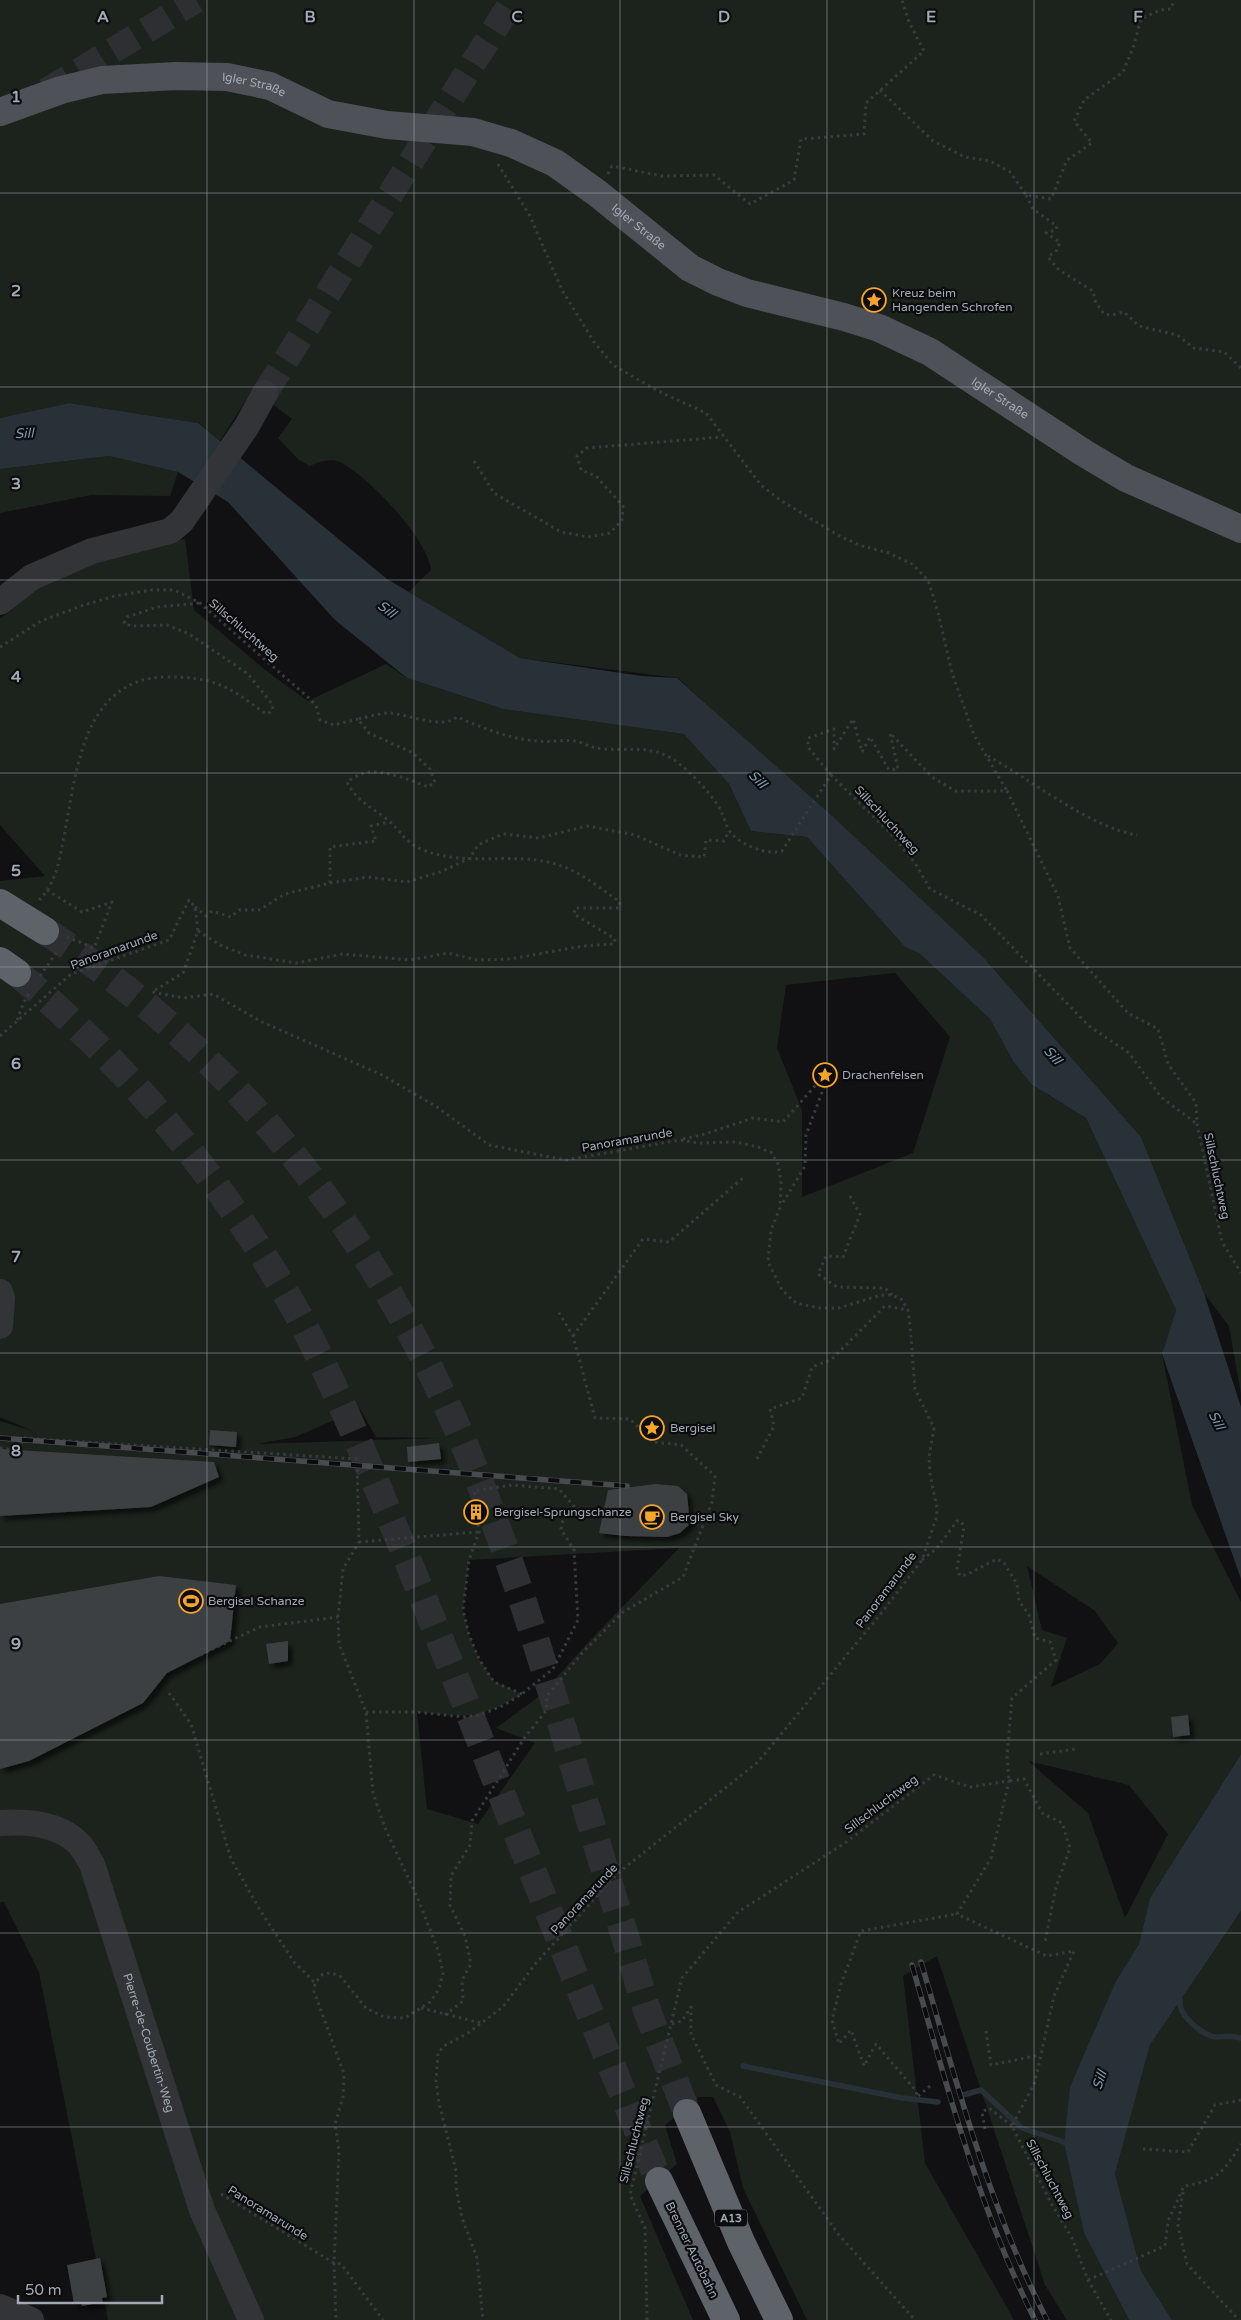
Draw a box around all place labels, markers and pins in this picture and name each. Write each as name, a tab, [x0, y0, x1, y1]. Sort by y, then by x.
place label: Kreuz beim Hangenden Schrofen	[892, 286, 1013, 314]
place icon: Kreuz beim Hangenden Schrofen	[861, 287, 887, 313]
place icon: Drachenfelsen	[812, 1062, 838, 1088]
place label: Drachenfelsen	[842, 1068, 924, 1082]
place icon: Bergisel	[639, 1415, 665, 1441]
place label: Bergisel	[670, 1421, 716, 1435]
building icon: Bergisel-Sprungschanze	[463, 1499, 489, 1525]
cafe icon: Bergisel Sky	[639, 1504, 665, 1530]
place label: Bergisel-Sprungschanze	[494, 1505, 632, 1519]
place label: Bergisel Sky	[670, 1510, 740, 1524]
sports icon: Bergisel Schanze	[178, 1588, 204, 1614]
place label: Bergisel Schanze	[208, 1594, 305, 1608]

